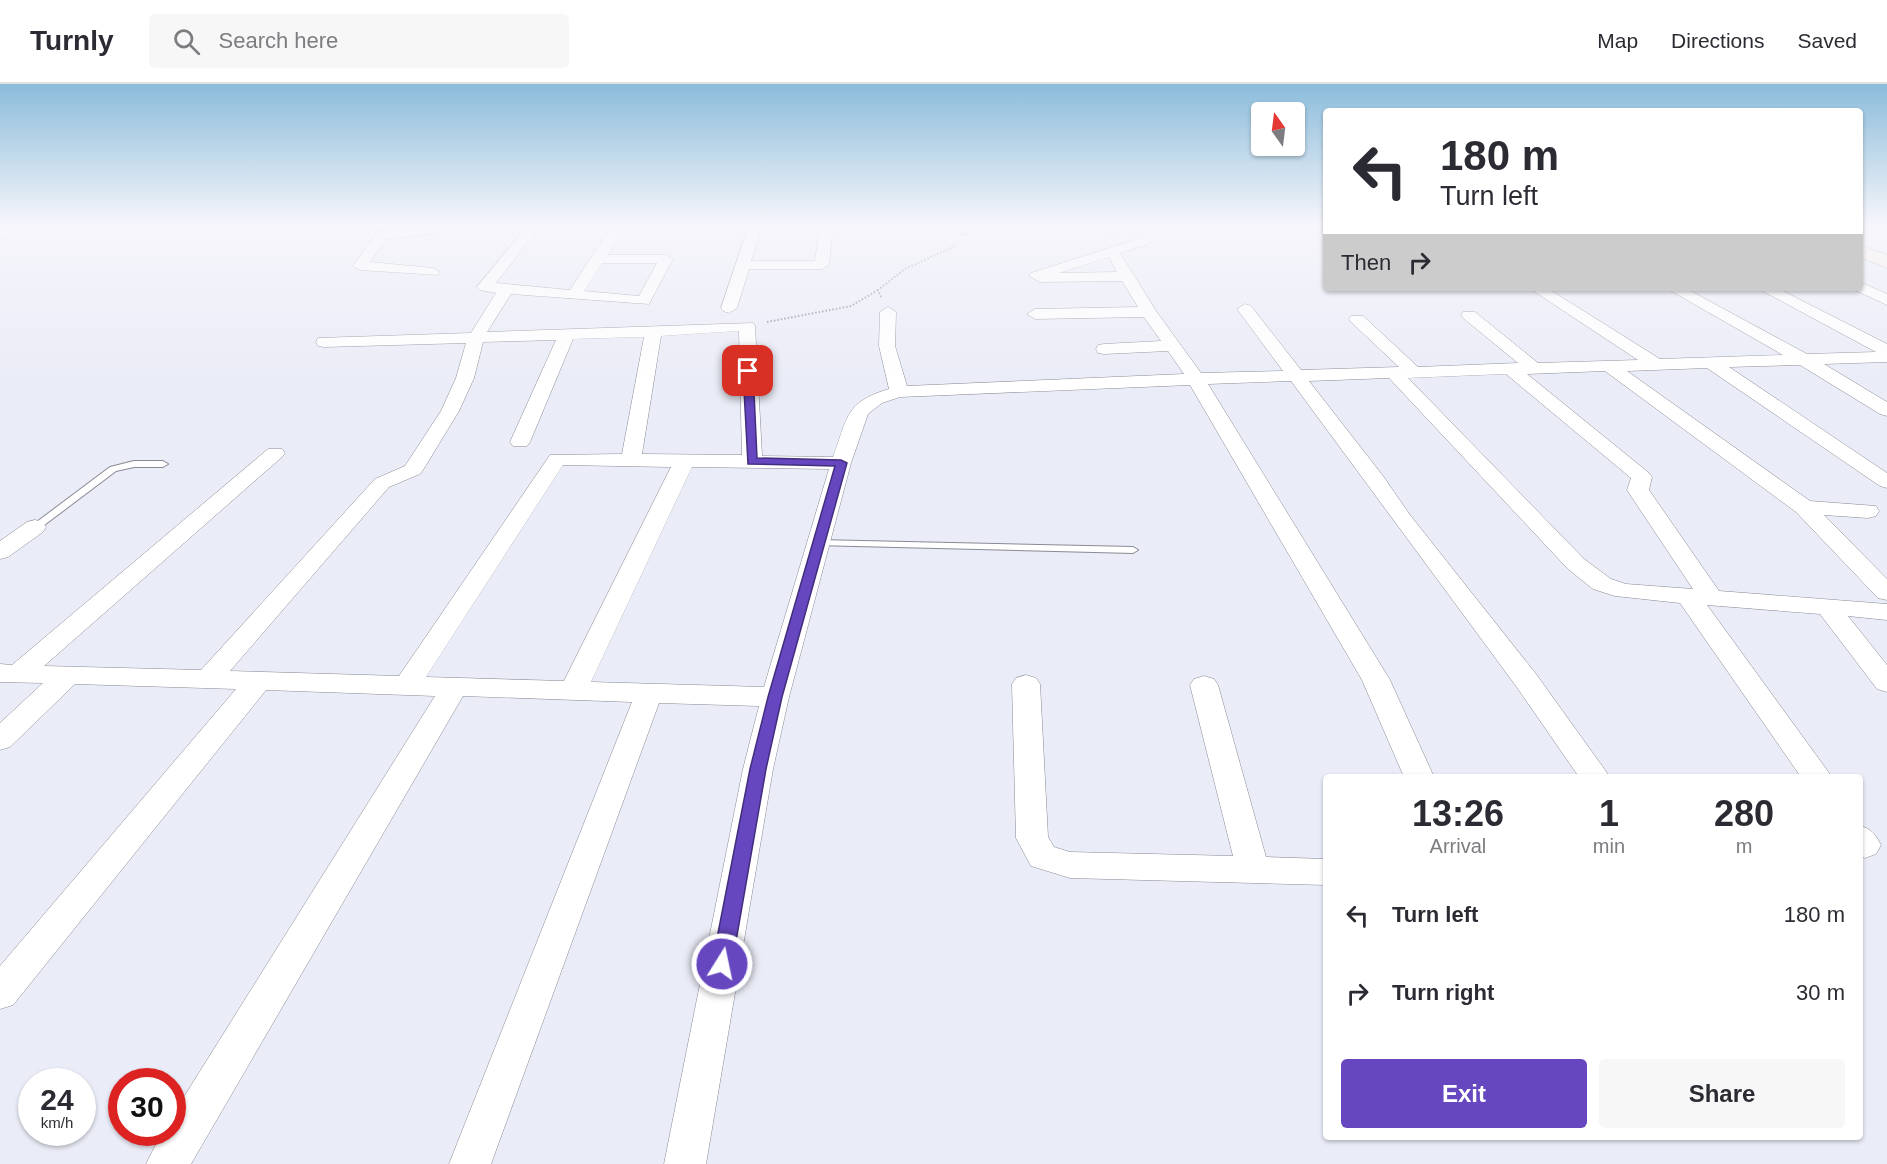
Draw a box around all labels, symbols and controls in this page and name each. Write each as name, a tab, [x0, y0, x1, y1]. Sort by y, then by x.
search box	[149, 14, 569, 68]
text: Turnly	[30, 25, 113, 56]
icon: search	[170, 25, 203, 58]
text: Search here	[218, 28, 338, 53]
text: Map	[1597, 29, 1638, 52]
text: Directions	[1671, 29, 1764, 52]
text: Saved	[1797, 29, 1857, 52]
north arrow	[1251, 102, 1305, 156]
map controls	[1251, 102, 1305, 156]
icon: left	[1341, 132, 1419, 210]
text: 180 m	[1440, 132, 1559, 179]
text: Turn left	[1440, 181, 1538, 211]
icon: right	[1403, 246, 1436, 279]
text: Then	[1341, 250, 1391, 275]
pin	[722, 345, 773, 396]
icon: arrive	[731, 354, 764, 387]
text: 13:26	[1412, 793, 1504, 834]
text: 1	[1599, 793, 1619, 834]
text: 280	[1714, 793, 1774, 834]
text: Arrival	[1430, 835, 1486, 857]
text: min	[1593, 835, 1625, 857]
text: m	[1736, 835, 1752, 857]
icon: left	[1341, 899, 1374, 932]
text: Turn left	[1392, 902, 1478, 927]
text: 180 m	[1784, 902, 1845, 927]
position arrow	[690, 932, 754, 996]
icon: right	[1341, 977, 1374, 1010]
text: Turn right	[1392, 980, 1494, 1005]
text: 30 m	[1796, 980, 1845, 1005]
button: Exit	[1341, 1059, 1587, 1128]
button: Share	[1599, 1059, 1845, 1128]
speed limit sign: 30	[108, 1068, 186, 1146]
text: 24	[40, 1083, 74, 1116]
text: km/h	[41, 1114, 73, 1131]

